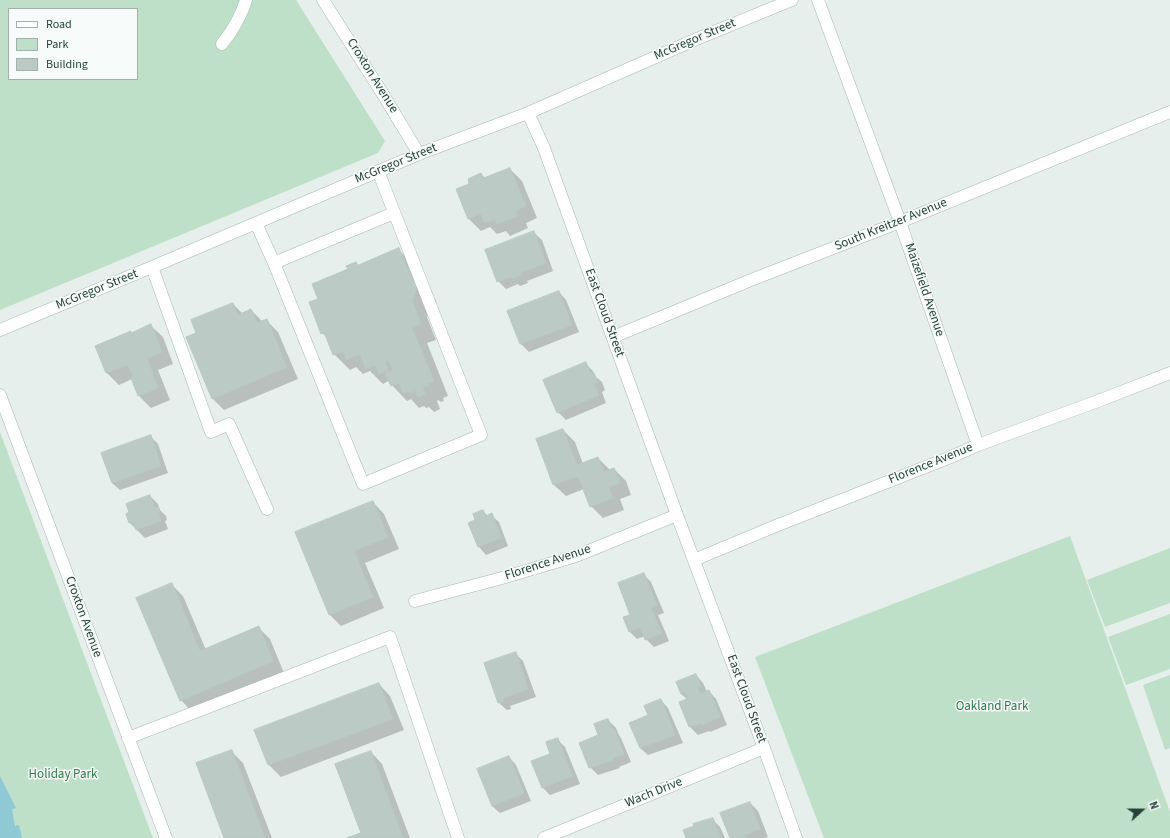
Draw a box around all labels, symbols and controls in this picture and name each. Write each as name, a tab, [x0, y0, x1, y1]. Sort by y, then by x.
legend	[8, 8, 138, 80]
text: Road	[46, 16, 72, 33]
street label: McGregor Street	[652, 16, 738, 64]
text: Park	[46, 36, 68, 53]
street label: Croxton Avenue	[343, 36, 401, 116]
text: Building	[46, 56, 88, 73]
street label: McGregor Street	[353, 140, 439, 188]
street label: South Kreitzer Avenue	[832, 195, 950, 255]
street label: Maizefield Avenue	[901, 241, 947, 339]
street label: McGregor Street	[54, 266, 140, 314]
street label: East Cloud Street	[581, 267, 627, 359]
street label: Florence Avenue	[887, 440, 975, 488]
street label: Florence Avenue	[503, 542, 593, 584]
street label: Croxton Avenue	[61, 574, 105, 660]
street label: East Cloud Street	[723, 653, 769, 745]
park label: Oakland Park	[956, 699, 1028, 715]
park label: Holiday Park	[29, 767, 97, 783]
street label: Wach Drive	[623, 774, 685, 812]
north arrow	[1122, 790, 1162, 830]
text: N	[1145, 799, 1162, 812]

